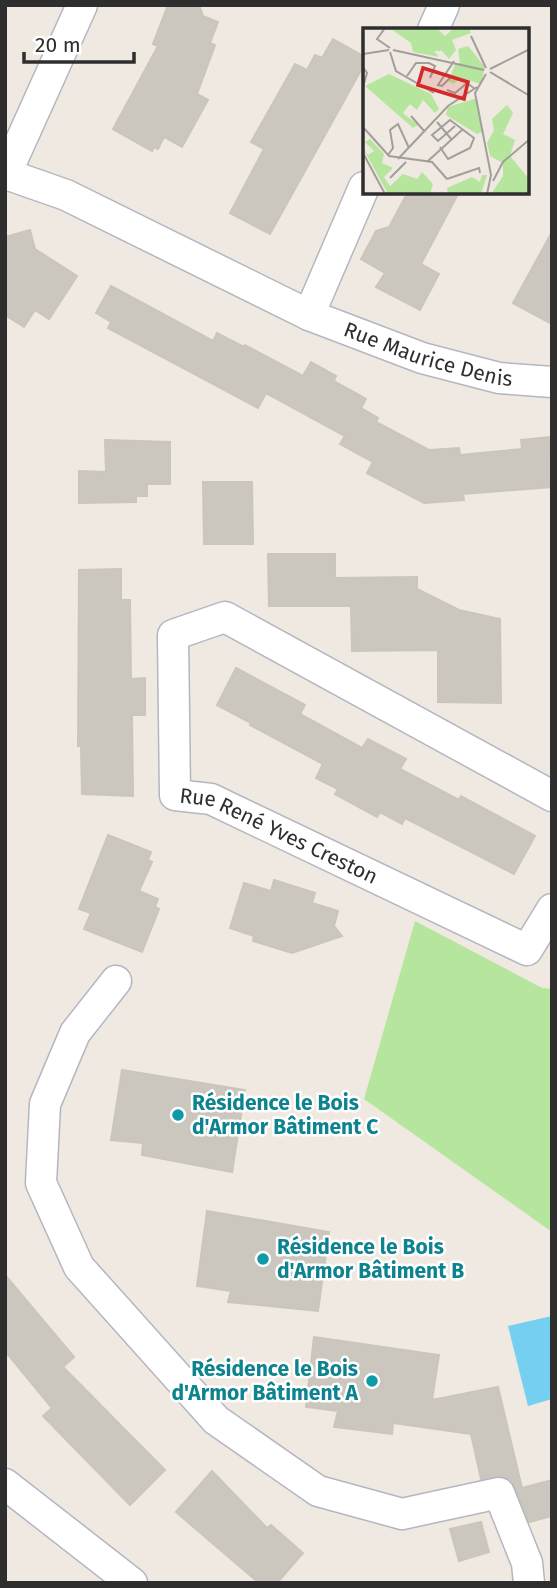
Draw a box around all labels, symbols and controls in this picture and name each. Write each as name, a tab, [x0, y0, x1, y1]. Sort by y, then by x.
scale bar	[24, 21, 135, 65]
inset map	[363, 28, 529, 194]
text: 20 m	[35, 32, 81, 58]
street label: Rue Maurice Denis	[340, 316, 514, 392]
street label: Rue René Yves Creston	[178, 783, 382, 890]
place label: Résidence le Bois d'Armor Bâtiment C	[192, 1090, 378, 1140]
marker: Résidence le Bois d'Armor Bâtiment C	[170, 1107, 186, 1123]
place label: Résidence le Bois d'Armor Bâtiment B	[277, 1234, 464, 1284]
marker: Résidence le Bois d'Armor Bâtiment B	[255, 1251, 271, 1267]
place label: Résidence le Bois d'Armor Bâtiment A	[171, 1356, 359, 1406]
marker: Résidence le Bois d'Armor Bâtiment A	[364, 1373, 380, 1389]

